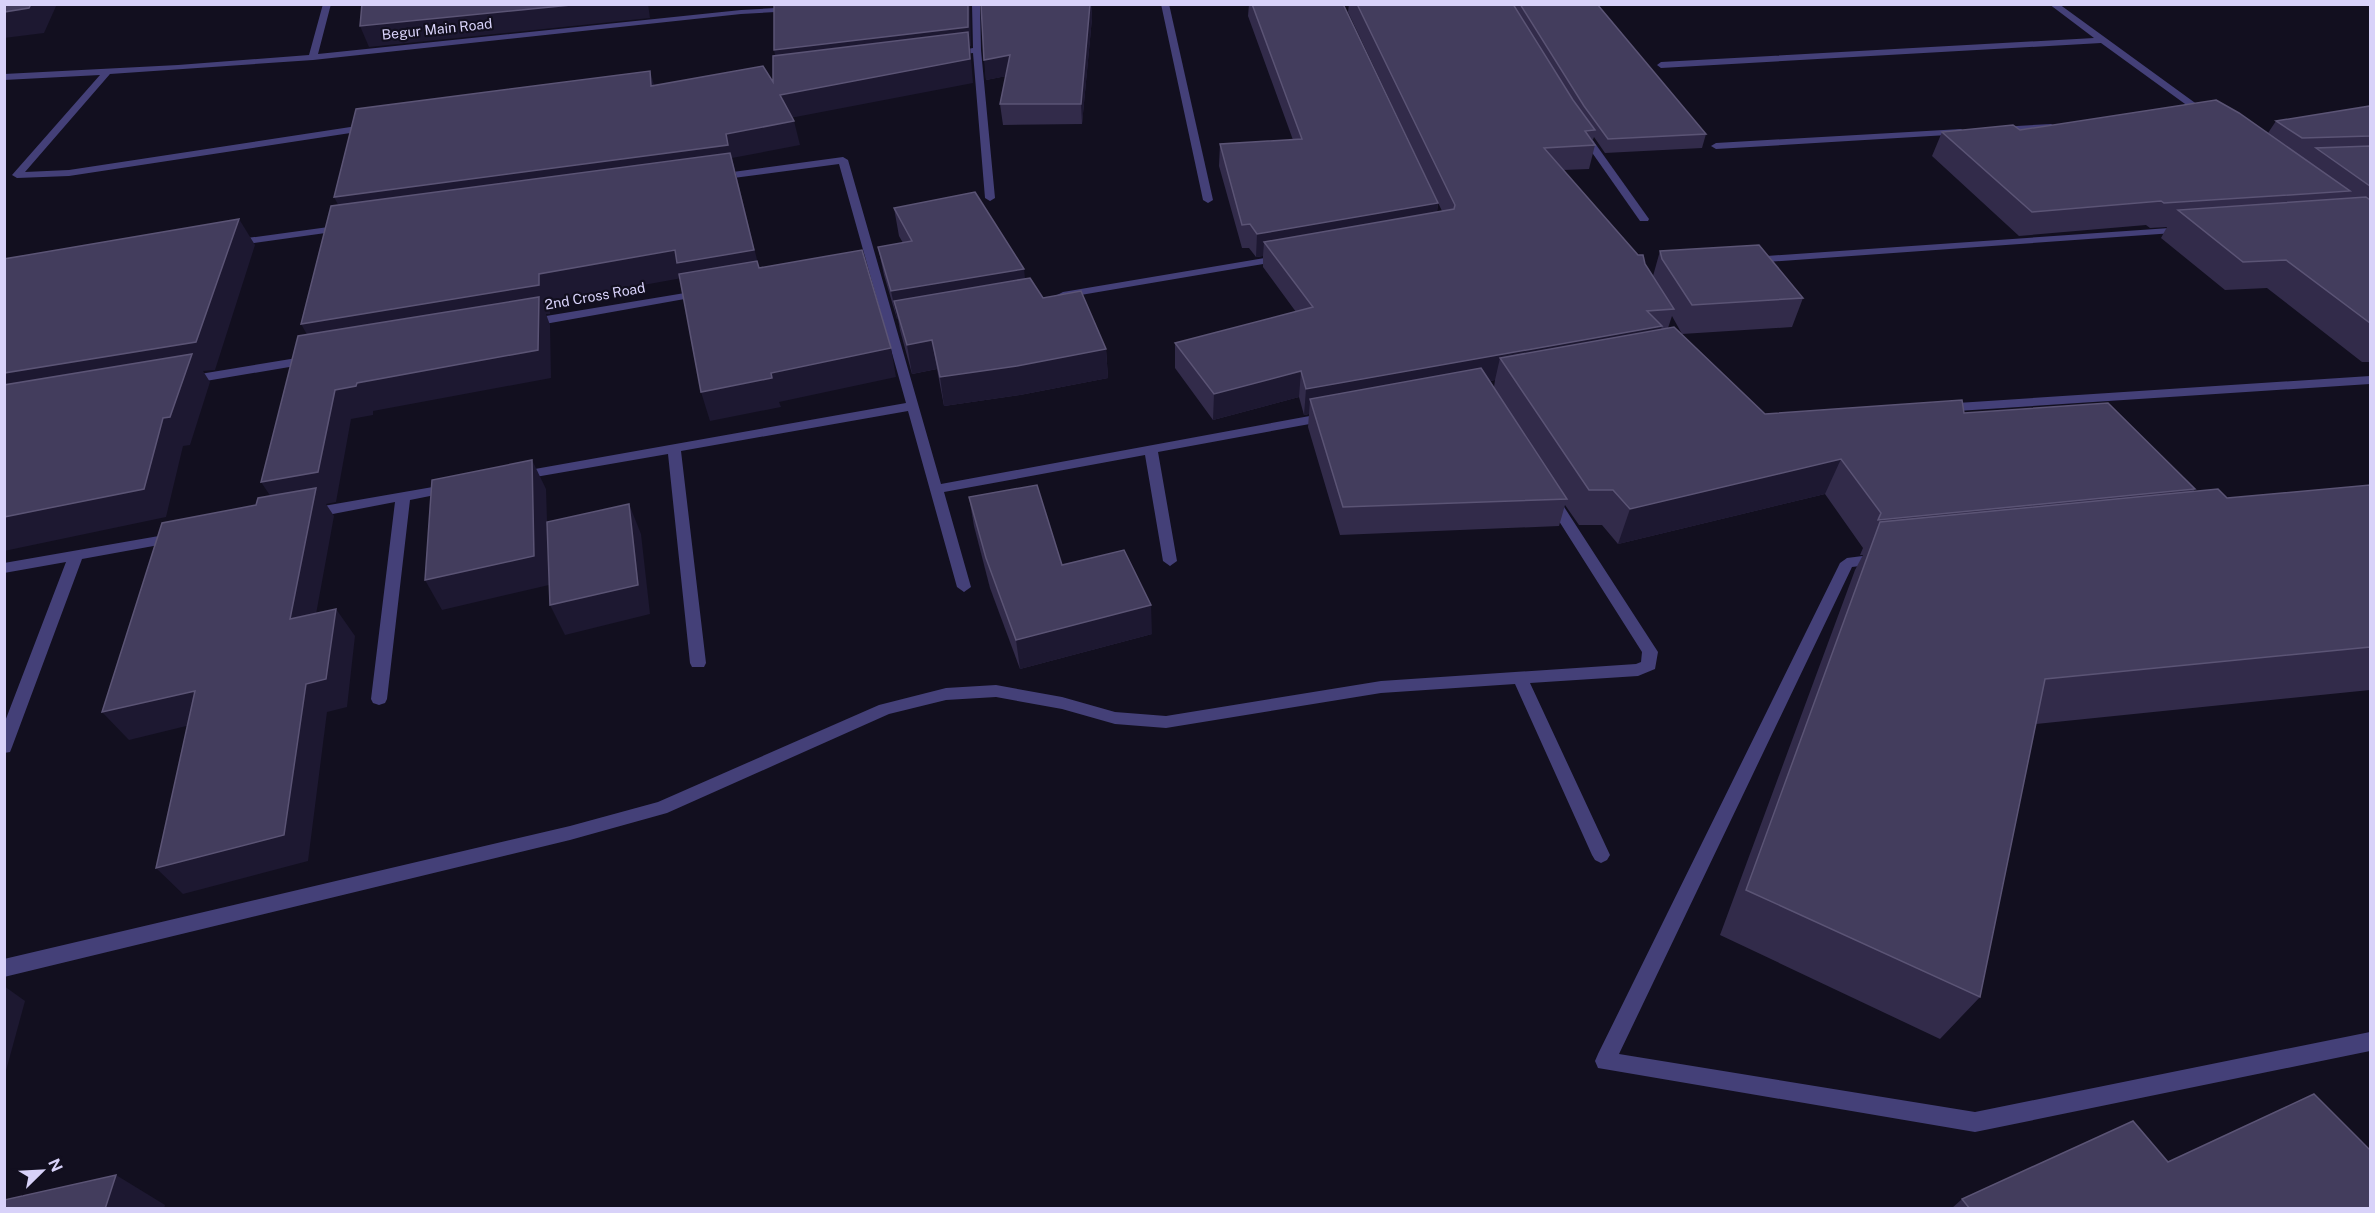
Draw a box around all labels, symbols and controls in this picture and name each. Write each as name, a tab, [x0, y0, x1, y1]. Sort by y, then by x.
street label: Begur Main Road	[381, 15, 493, 43]
street label: 2nd Cross Road	[544, 279, 646, 313]
north arrow	[12, 1141, 72, 1201]
text: N	[44, 1156, 66, 1175]

